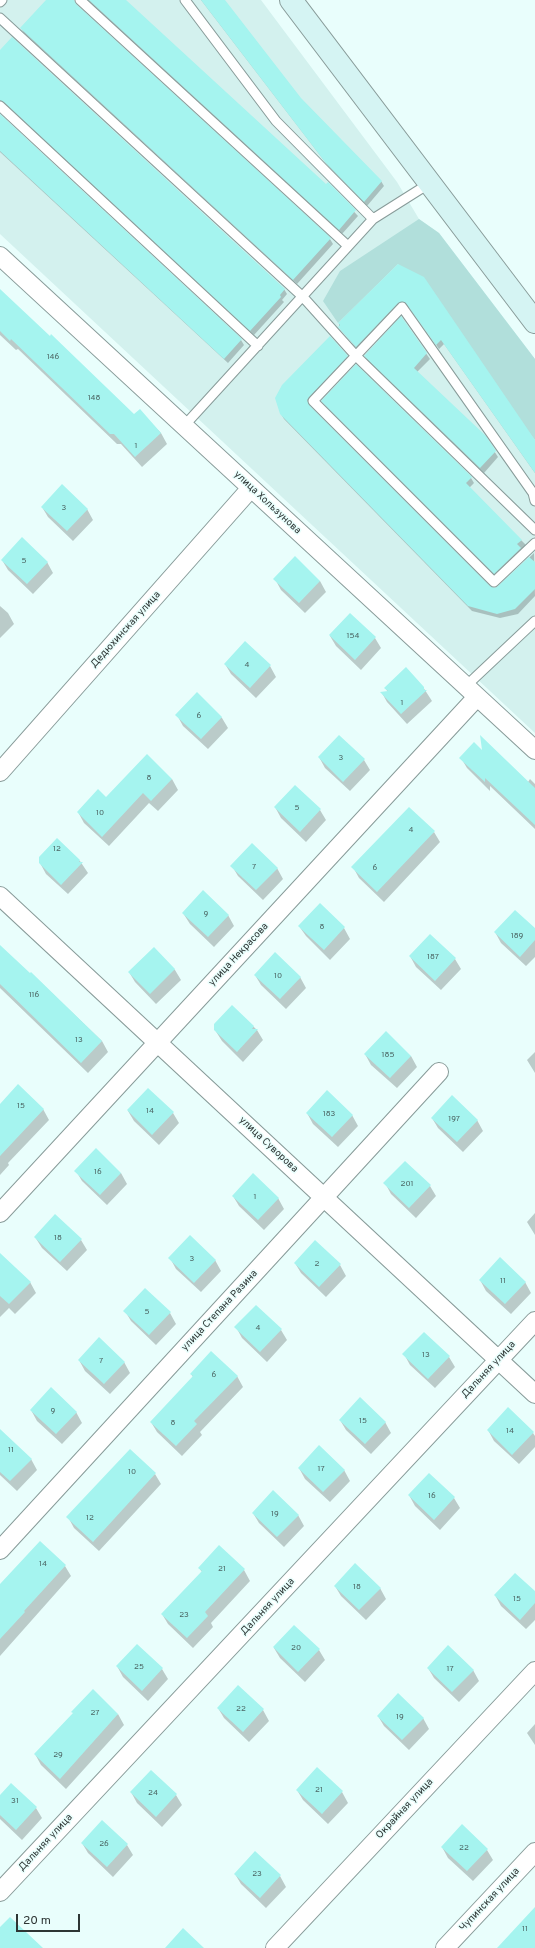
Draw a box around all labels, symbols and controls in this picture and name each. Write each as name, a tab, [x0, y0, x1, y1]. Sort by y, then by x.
house number: 146	[47, 352, 59, 362]
house number: 148	[88, 393, 100, 403]
house number: 1	[135, 441, 137, 451]
street label: улица Хользунова	[231, 469, 303, 537]
house number: 3	[62, 503, 66, 513]
house number: 5	[22, 556, 26, 566]
street label: Дедюхинская улица	[88, 589, 164, 671]
house number: 154	[346, 631, 360, 641]
house number: 4	[245, 660, 249, 670]
house number: 1	[401, 698, 403, 708]
house number: 6	[197, 711, 201, 721]
house number: 3	[339, 753, 343, 763]
house number: 8	[147, 773, 151, 783]
house number: 5	[295, 803, 299, 813]
house number: 10	[96, 808, 104, 818]
house number: 4	[409, 825, 413, 835]
house number: 12	[53, 844, 61, 854]
house number: 7	[252, 862, 256, 872]
house number: 6	[373, 863, 377, 873]
house number: 9	[204, 909, 208, 919]
street label: улица Некрасова	[207, 921, 271, 989]
house number: 8	[320, 922, 324, 932]
house number: 189	[511, 931, 523, 941]
house number: 187	[427, 952, 439, 962]
house number: 10	[274, 971, 282, 981]
house number: 116	[29, 990, 39, 1000]
house number: 13	[75, 1035, 83, 1045]
house number: 185	[382, 1050, 394, 1060]
house number: 15	[17, 1101, 25, 1111]
house number: 14	[146, 1106, 154, 1116]
house number: 183	[323, 1109, 335, 1119]
house number: 197	[448, 1114, 460, 1124]
street label: улица Суворова	[236, 1115, 300, 1175]
house number: 16	[94, 1167, 102, 1177]
house number: 201	[400, 1179, 414, 1189]
house number: 1	[254, 1192, 256, 1202]
house number: 18	[54, 1233, 62, 1243]
house number: 3	[190, 1254, 194, 1264]
house number: 2	[315, 1259, 319, 1269]
street label: улица Степана Разина	[179, 1268, 261, 1354]
house number: 11	[500, 1276, 506, 1286]
house number: 5	[145, 1307, 149, 1317]
house number: 4	[256, 1323, 260, 1333]
street label: Дальняя улица	[460, 1339, 518, 1401]
house number: 13	[422, 1350, 430, 1360]
house number: 7	[99, 1356, 103, 1366]
house number: 6	[212, 1370, 216, 1380]
house number: 9	[51, 1406, 55, 1416]
house number: 15	[359, 1416, 367, 1426]
house number: 8	[171, 1418, 175, 1428]
house number: 14	[506, 1426, 514, 1436]
house number: 11	[8, 1445, 14, 1455]
house number: 17	[317, 1464, 325, 1474]
house number: 10	[128, 1467, 136, 1477]
house number: 16	[428, 1491, 436, 1501]
house number: 19	[271, 1509, 279, 1519]
house number: 12	[86, 1513, 94, 1523]
house number: 14	[39, 1559, 47, 1569]
house number: 21	[218, 1564, 226, 1574]
street label: Дальняя улица	[239, 1576, 297, 1638]
house number: 18	[353, 1582, 361, 1592]
house number: 15	[513, 1594, 521, 1604]
house number: 23	[179, 1610, 189, 1620]
house number: 20	[291, 1643, 301, 1653]
house number: 25	[134, 1662, 144, 1672]
house number: 17	[446, 1664, 454, 1674]
house number: 22	[236, 1704, 246, 1714]
house number: 27	[91, 1708, 99, 1718]
house number: 19	[396, 1712, 404, 1722]
house number: 29	[53, 1750, 63, 1760]
street label: Окрайная улица	[374, 1776, 436, 1842]
house number: 21	[315, 1785, 323, 1795]
house number: 24	[148, 1788, 158, 1798]
house number: 31	[11, 1796, 19, 1806]
street label: Дальняя улица	[17, 1812, 75, 1874]
house number: 26	[99, 1839, 109, 1849]
house number: 22	[459, 1843, 469, 1853]
street label: Чупинская улица	[457, 1866, 523, 1934]
house number: 23	[252, 1869, 262, 1879]
scale bar	[18, 1906, 82, 1932]
text: 20 m	[23, 1913, 51, 1929]
house number: 11	[522, 1924, 528, 1934]

